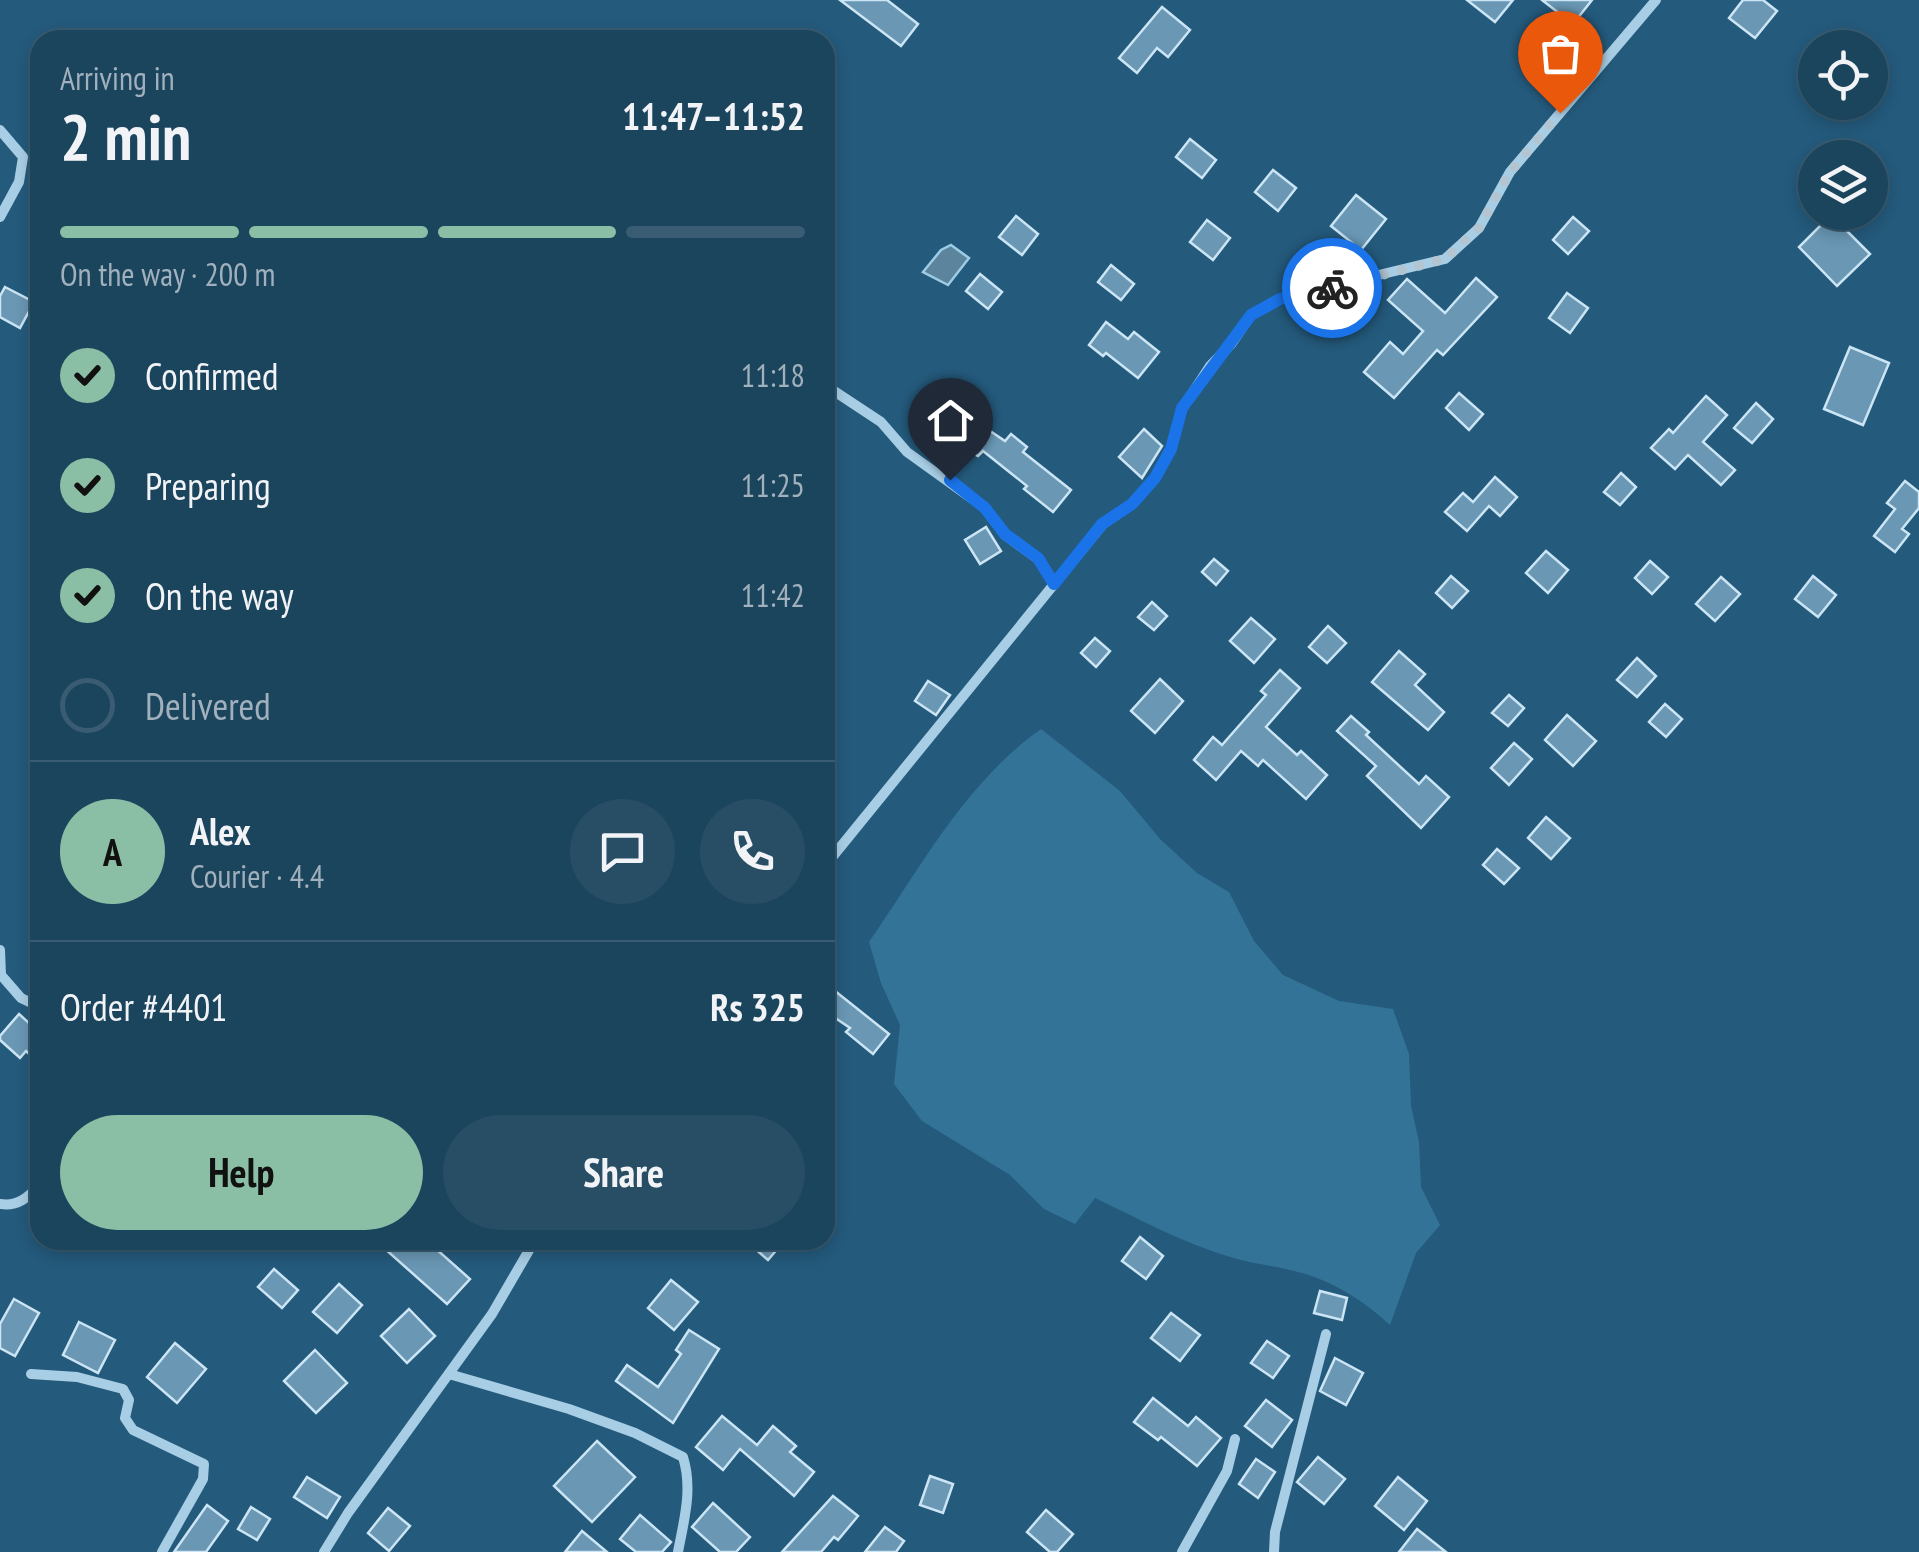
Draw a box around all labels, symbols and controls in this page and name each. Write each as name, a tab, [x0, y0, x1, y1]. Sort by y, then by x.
pin	[1518, 11, 1603, 114]
icon: bag	[1533, 26, 1588, 81]
map controls	[1798, 30, 1888, 230]
button: locate	[1798, 30, 1888, 120]
text: Arriving in	[60, 57, 175, 99]
text: 11:47–11:52	[622, 91, 805, 140]
text: 2 min	[60, 94, 191, 178]
button: layers	[1798, 140, 1888, 230]
courier	[1282, 238, 1382, 338]
text: On the way · 200 m	[60, 253, 275, 295]
icon: bike	[1305, 261, 1360, 316]
icon: check	[60, 348, 115, 403]
text: Confirmed	[145, 351, 278, 400]
text: 11:18	[741, 354, 805, 396]
pin	[908, 378, 993, 481]
icon: home	[923, 393, 978, 448]
icon: check	[60, 458, 115, 513]
text: Preparing	[145, 461, 271, 510]
text: 11:25	[741, 464, 805, 506]
icon: check	[60, 568, 115, 623]
text: On the way	[145, 571, 293, 620]
text: 11:42	[741, 574, 805, 616]
text: Delivered	[145, 681, 271, 730]
button: chat	[570, 799, 675, 904]
button: phone	[700, 799, 805, 904]
text: Alex	[190, 806, 251, 855]
text: A	[103, 827, 122, 876]
text: Courier · 4.4	[190, 855, 324, 897]
text: Order #4401	[60, 982, 227, 1031]
text: Rs 325	[710, 982, 805, 1031]
button: Help	[60, 1115, 423, 1230]
button: Share	[443, 1115, 805, 1230]

